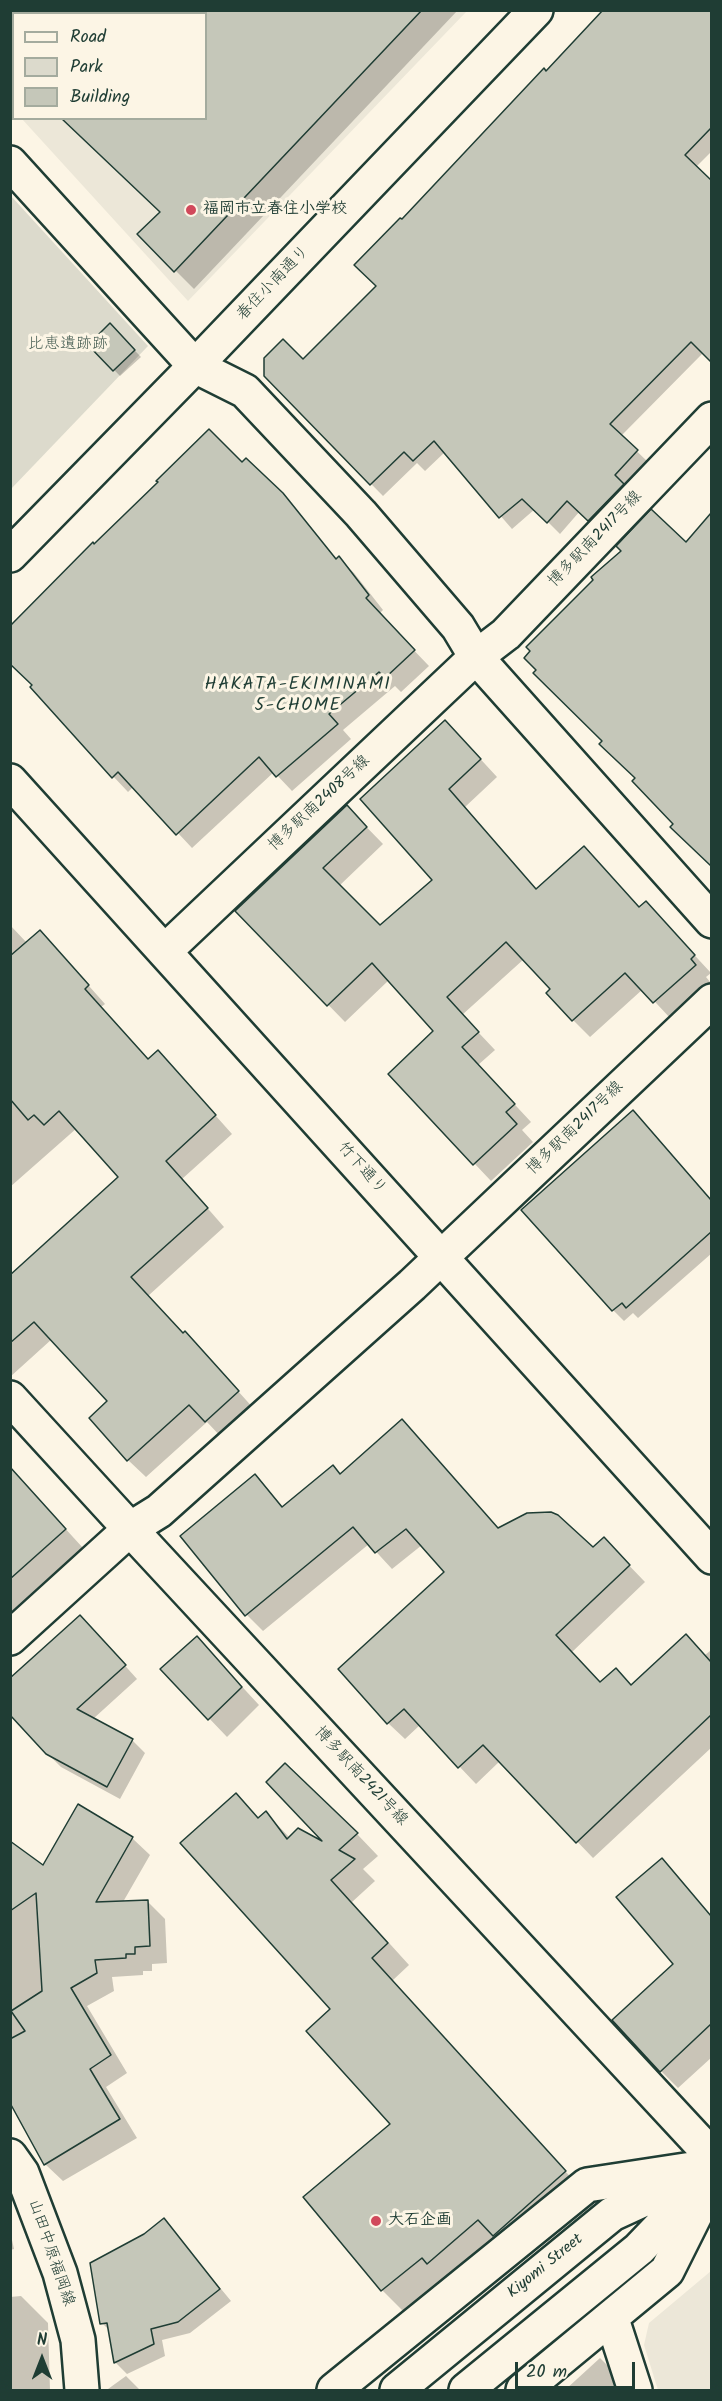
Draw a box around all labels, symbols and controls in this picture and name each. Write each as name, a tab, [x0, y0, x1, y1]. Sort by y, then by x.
legend	[12, 12, 207, 120]
text: Road	[70, 23, 106, 52]
text: Park	[70, 53, 103, 82]
text: Building	[70, 83, 130, 112]
place label: 福岡市立春住小学校	[203, 200, 347, 220]
marker: 福岡市立春住小学校	[184, 203, 198, 217]
street label: 春住小南通り	[234, 243, 314, 325]
park label: 比恵遺跡跡	[28, 335, 108, 355]
street label: 博多駅南2417号線	[545, 488, 647, 592]
district label: HAKATA-EKIMINAMI 5-CHOME	[205, 675, 391, 718]
street label: 博多駅南2408号線	[265, 752, 375, 856]
street label: 博多駅南2417号線	[524, 1078, 628, 1180]
street label: 竹下通り	[332, 1139, 390, 1199]
street label: 博多駅南2421号線	[309, 1723, 411, 1831]
street label: 山田中原福岡線	[23, 2197, 77, 2309]
place label: 大石企画	[388, 2211, 452, 2231]
marker: 大石企画	[369, 2214, 383, 2228]
street label: Kiyomi Street	[504, 2231, 588, 2303]
text: N	[37, 2328, 47, 2353]
north arrow	[12, 2329, 72, 2389]
scale bar	[518, 2350, 638, 2388]
text: 20 m	[526, 2358, 567, 2387]

